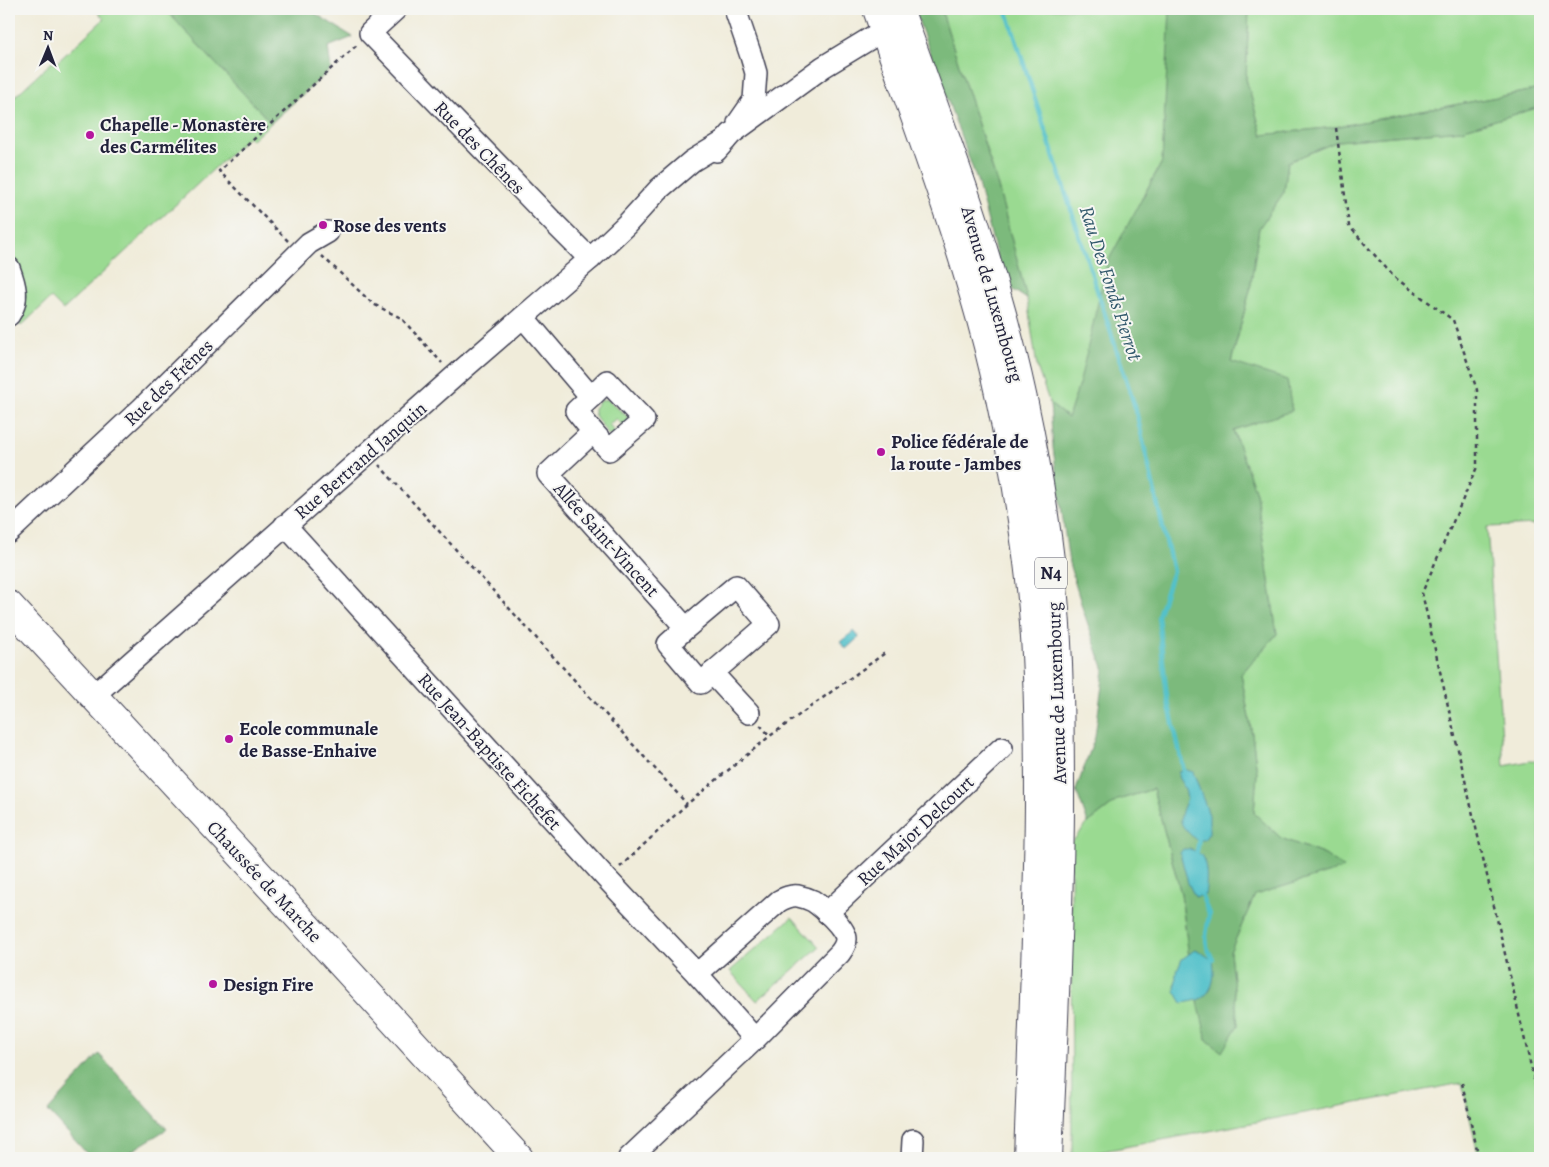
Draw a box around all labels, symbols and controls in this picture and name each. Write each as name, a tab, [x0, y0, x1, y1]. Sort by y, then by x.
north arrow	[22, 22, 72, 72]
text: N	[43, 26, 53, 45]
street label: Rue des Chênes	[428, 95, 531, 200]
place label: Chapelle - Monastère des Carmélites	[100, 112, 266, 160]
marker: Chapelle - Monastère des Carmélites	[84, 129, 96, 141]
street label: Avenue de Luxembourg	[954, 202, 1030, 386]
water label: Rau Des Fonds Pierrot	[1073, 202, 1149, 365]
place label: Rose des vents	[333, 213, 447, 239]
marker: Rose des vents	[317, 219, 329, 231]
street label: Rue des Frênes	[118, 333, 219, 432]
street label: Rue Bertrand Janquin	[289, 396, 433, 526]
place label: Police fédérale de la route - Jambes	[891, 429, 1029, 477]
marker: Police fédérale de la route - Jambes	[875, 446, 887, 458]
street label: Allée Saint-Vincent	[547, 476, 665, 603]
road number: N4	[1035, 558, 1067, 588]
street label: Avenue de Luxembourg	[1041, 601, 1073, 785]
street label: Rue Jean-Baptiste Fichefet	[411, 667, 567, 836]
place label: Ecole communale de Basse-Enhaive	[239, 716, 379, 764]
marker: Ecole communale de Basse-Enhaive	[223, 733, 235, 745]
street label: Rue Major Delcourt	[852, 770, 980, 892]
street label: Chaussée de Marche	[201, 815, 328, 948]
place label: Design Fire	[223, 972, 314, 998]
marker: Design Fire	[207, 978, 219, 990]

